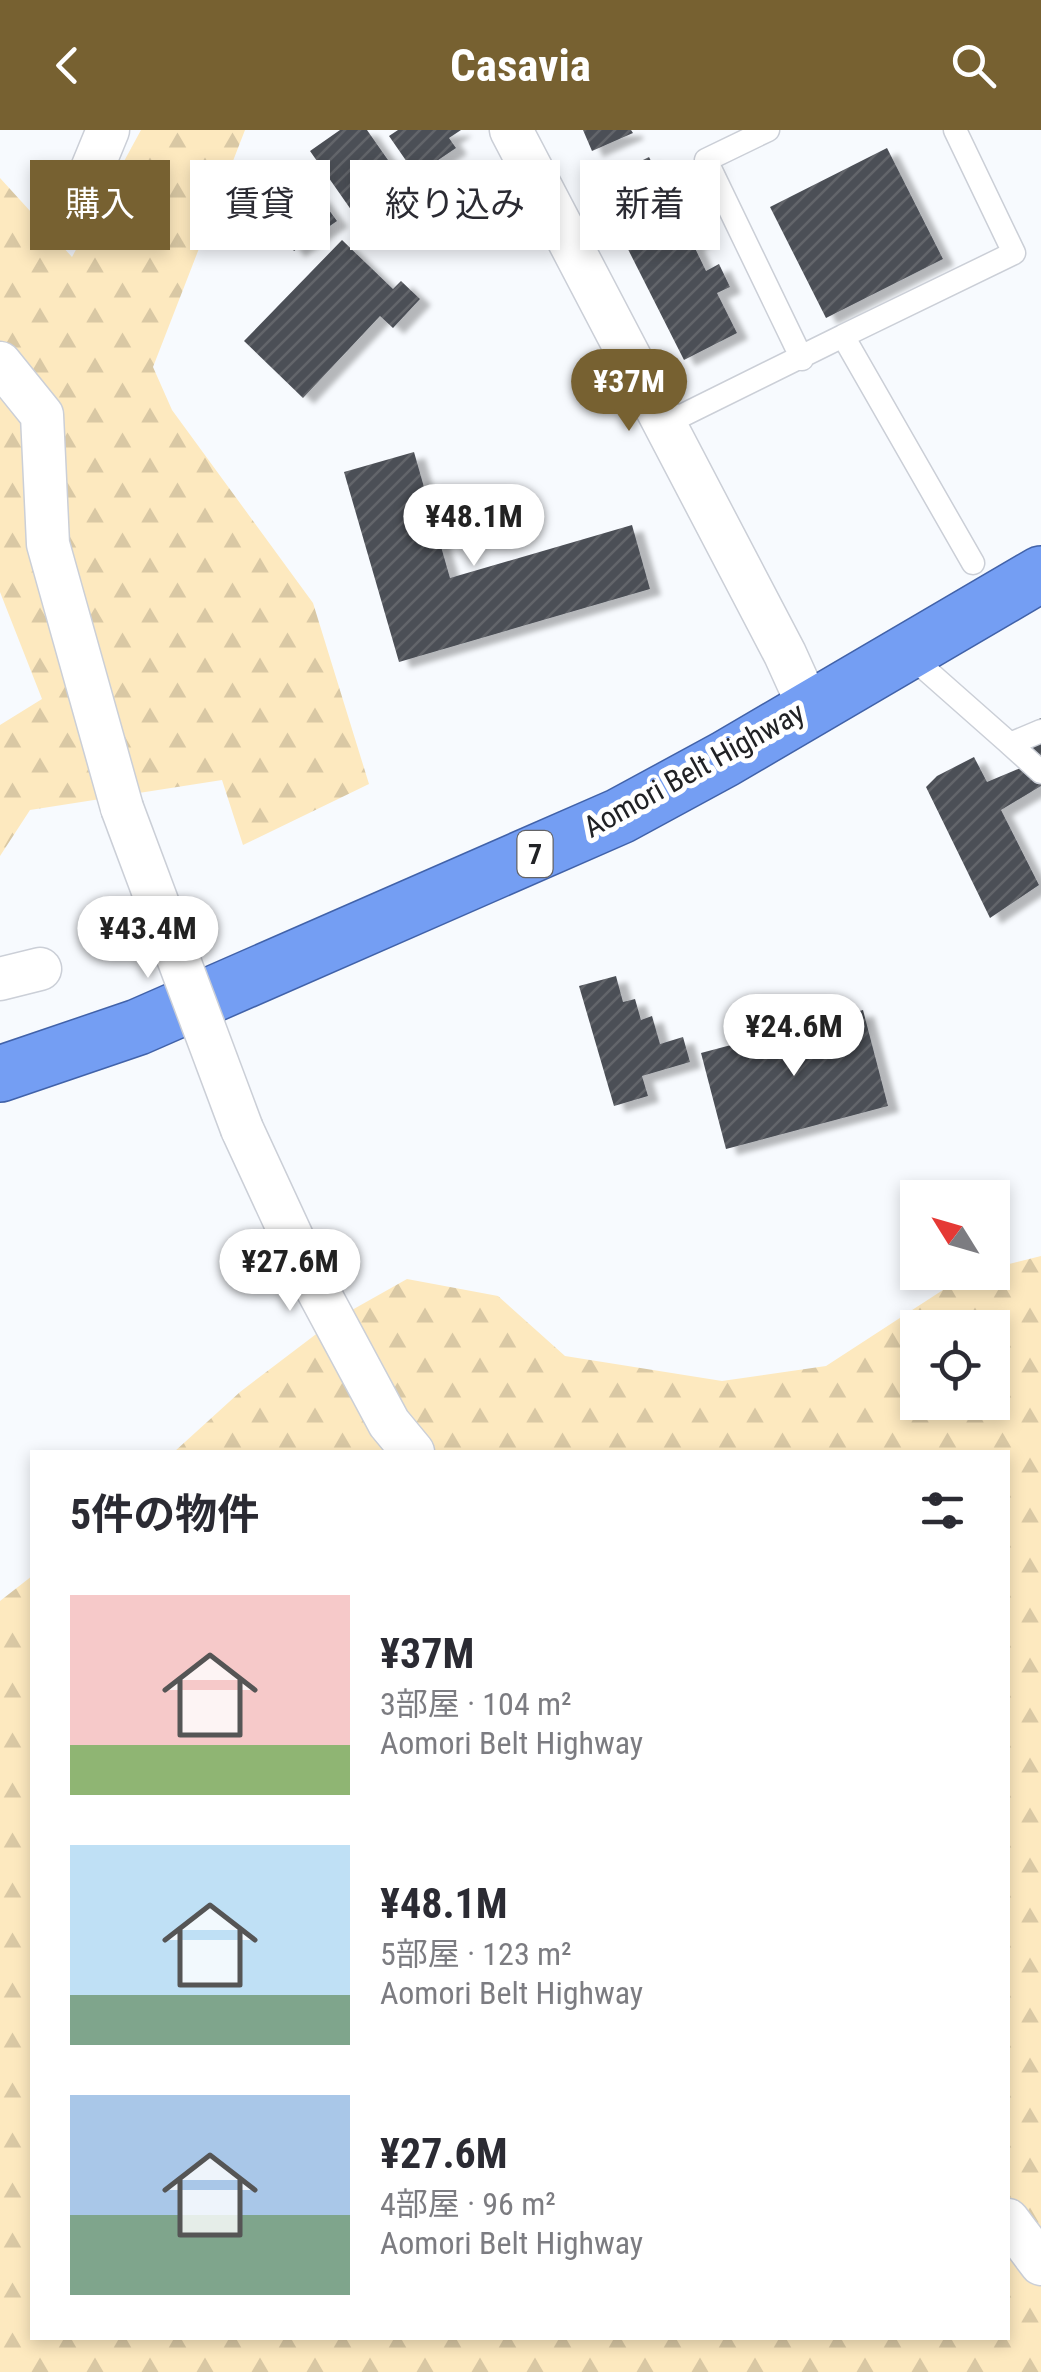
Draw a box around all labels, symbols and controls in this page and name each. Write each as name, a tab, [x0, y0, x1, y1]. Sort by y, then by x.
icon: back	[40, 38, 95, 93]
icon: search	[946, 38, 1001, 93]
text: Casavia	[450, 39, 591, 92]
chip: 購入	[30, 160, 170, 250]
chip: 賃貸	[190, 160, 330, 250]
chip: 絞り込み	[350, 160, 560, 250]
chip: 新着	[580, 160, 720, 250]
pin: ¥37M	[570, 349, 688, 434]
text: ¥37M	[593, 362, 665, 400]
pin: ¥48.1M	[393, 484, 555, 569]
text: ¥48.1M	[425, 497, 523, 535]
street label: Aomori Belt Highway	[577, 694, 810, 845]
road number: 7	[518, 831, 552, 877]
pin: ¥43.4M	[67, 896, 229, 981]
text: ¥43.4M	[99, 909, 197, 947]
pin: ¥24.6M	[713, 994, 875, 1079]
text: ¥24.6M	[745, 1007, 843, 1045]
north arrow	[900, 1180, 1010, 1290]
map controls	[900, 1180, 1010, 1420]
pin: ¥27.6M	[209, 1229, 371, 1314]
text: ¥27.6M	[241, 1242, 339, 1280]
button: locate	[900, 1310, 1010, 1420]
icon: filters	[915, 1483, 970, 1538]
text: 5件の物件	[70, 1490, 259, 1539]
text: ¥37M	[380, 1629, 474, 1678]
icon: home	[150, 1635, 270, 1755]
text: 3部屋 · 104 m²	[380, 1685, 572, 1723]
text: Aomori Belt Highway	[380, 1724, 643, 1762]
text: ¥48.1M	[380, 1879, 508, 1928]
icon: home	[150, 1885, 270, 2005]
text: 5部屋 · 123 m²	[380, 1935, 572, 1973]
text: Aomori Belt Highway	[380, 1974, 643, 2012]
text: ¥27.6M	[380, 2129, 508, 2178]
icon: home	[150, 2135, 270, 2255]
text: 4部屋 · 96 m²	[380, 2185, 556, 2223]
text: Aomori Belt Highway	[380, 2224, 643, 2262]

